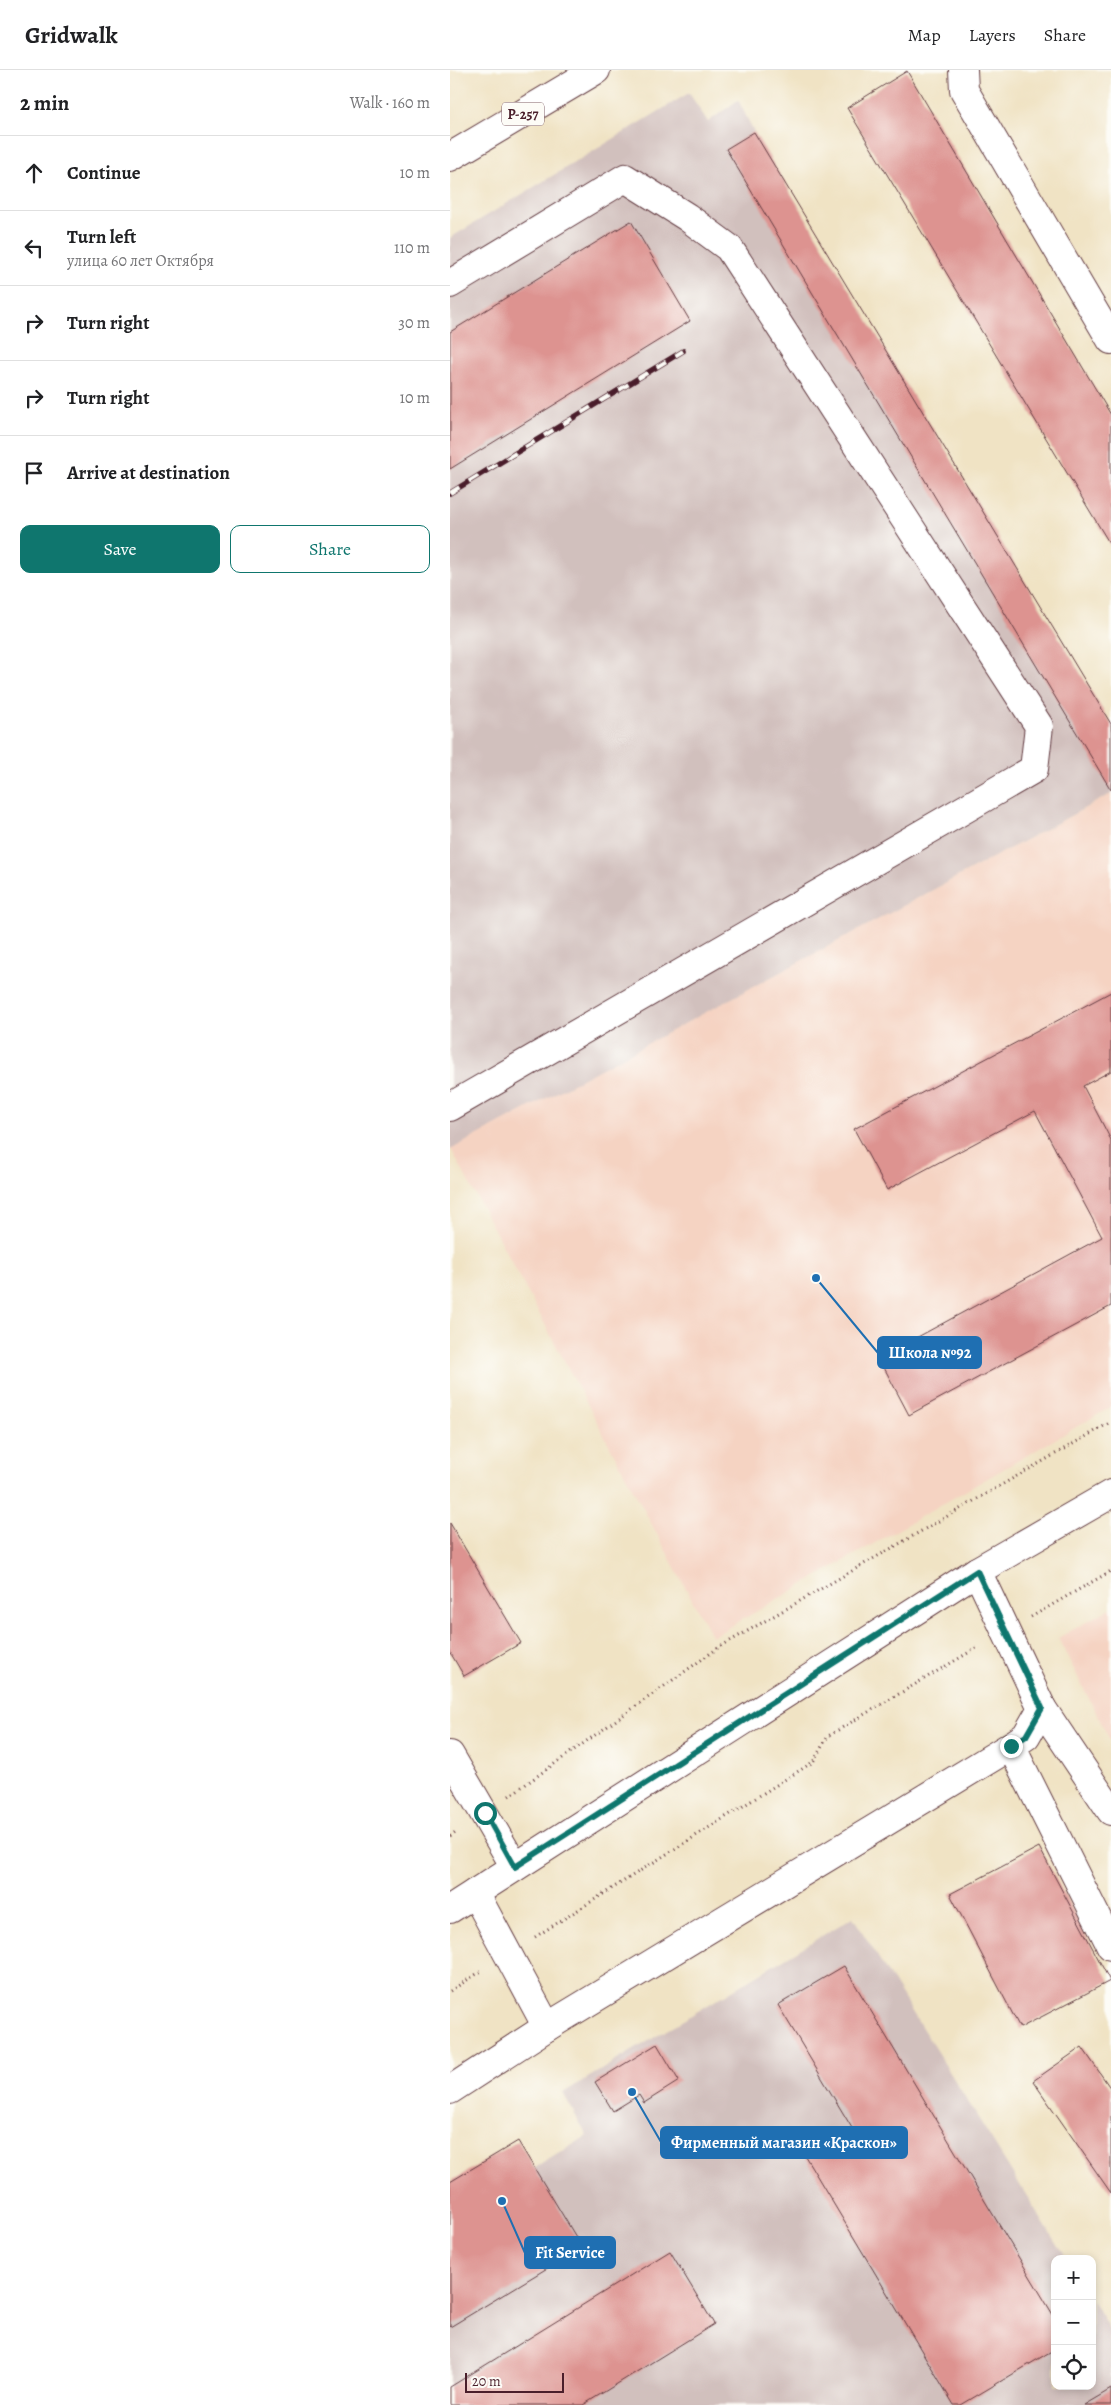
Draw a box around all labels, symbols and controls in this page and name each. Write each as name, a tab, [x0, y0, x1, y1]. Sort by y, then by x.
text: Gridwalk	[25, 19, 118, 51]
text: Map	[908, 23, 941, 47]
text: Layers	[969, 23, 1016, 47]
text: Share	[1044, 23, 1086, 47]
text: 2 min	[20, 89, 69, 117]
text: Walk · 160 m	[350, 92, 430, 114]
road number: Р-257	[502, 103, 544, 126]
icon: ahead	[20, 159, 48, 187]
text: Continue	[67, 160, 141, 186]
text: 10 m	[400, 162, 430, 184]
text: Turn left	[67, 224, 136, 250]
icon: left	[20, 234, 48, 262]
text: 110 m	[394, 237, 430, 259]
text: улица 60 лет Октября	[67, 250, 214, 272]
icon: right	[20, 309, 48, 337]
text: Turn right	[67, 310, 149, 336]
text: 30 m	[398, 312, 430, 334]
icon: right	[20, 384, 48, 412]
text: Turn right	[67, 385, 149, 411]
text: 10 m	[400, 387, 430, 409]
icon: arrive	[20, 459, 48, 487]
text: Arrive at destination	[67, 460, 230, 486]
button: Save	[20, 525, 220, 573]
button: Share	[230, 525, 430, 573]
callout: Школа №92	[878, 1337, 981, 1368]
text: Школа №92	[889, 1342, 972, 1364]
route end	[1000, 1735, 1023, 1758]
route start	[474, 1802, 497, 1825]
callout: Фирменный магазин «Краскон»	[661, 2127, 907, 2158]
text: Фирменный магазин «Краскон»	[671, 2132, 897, 2154]
callout: Fit Service	[525, 2237, 615, 2268]
text: Fit Service	[535, 2242, 605, 2264]
map controls	[1051, 2255, 1096, 2390]
button: +	[1051, 2255, 1096, 2300]
button: −	[1051, 2300, 1096, 2345]
button: locate	[1051, 2345, 1096, 2390]
scale bar	[465, 2370, 564, 2393]
text: 20 m	[472, 2372, 501, 2391]

